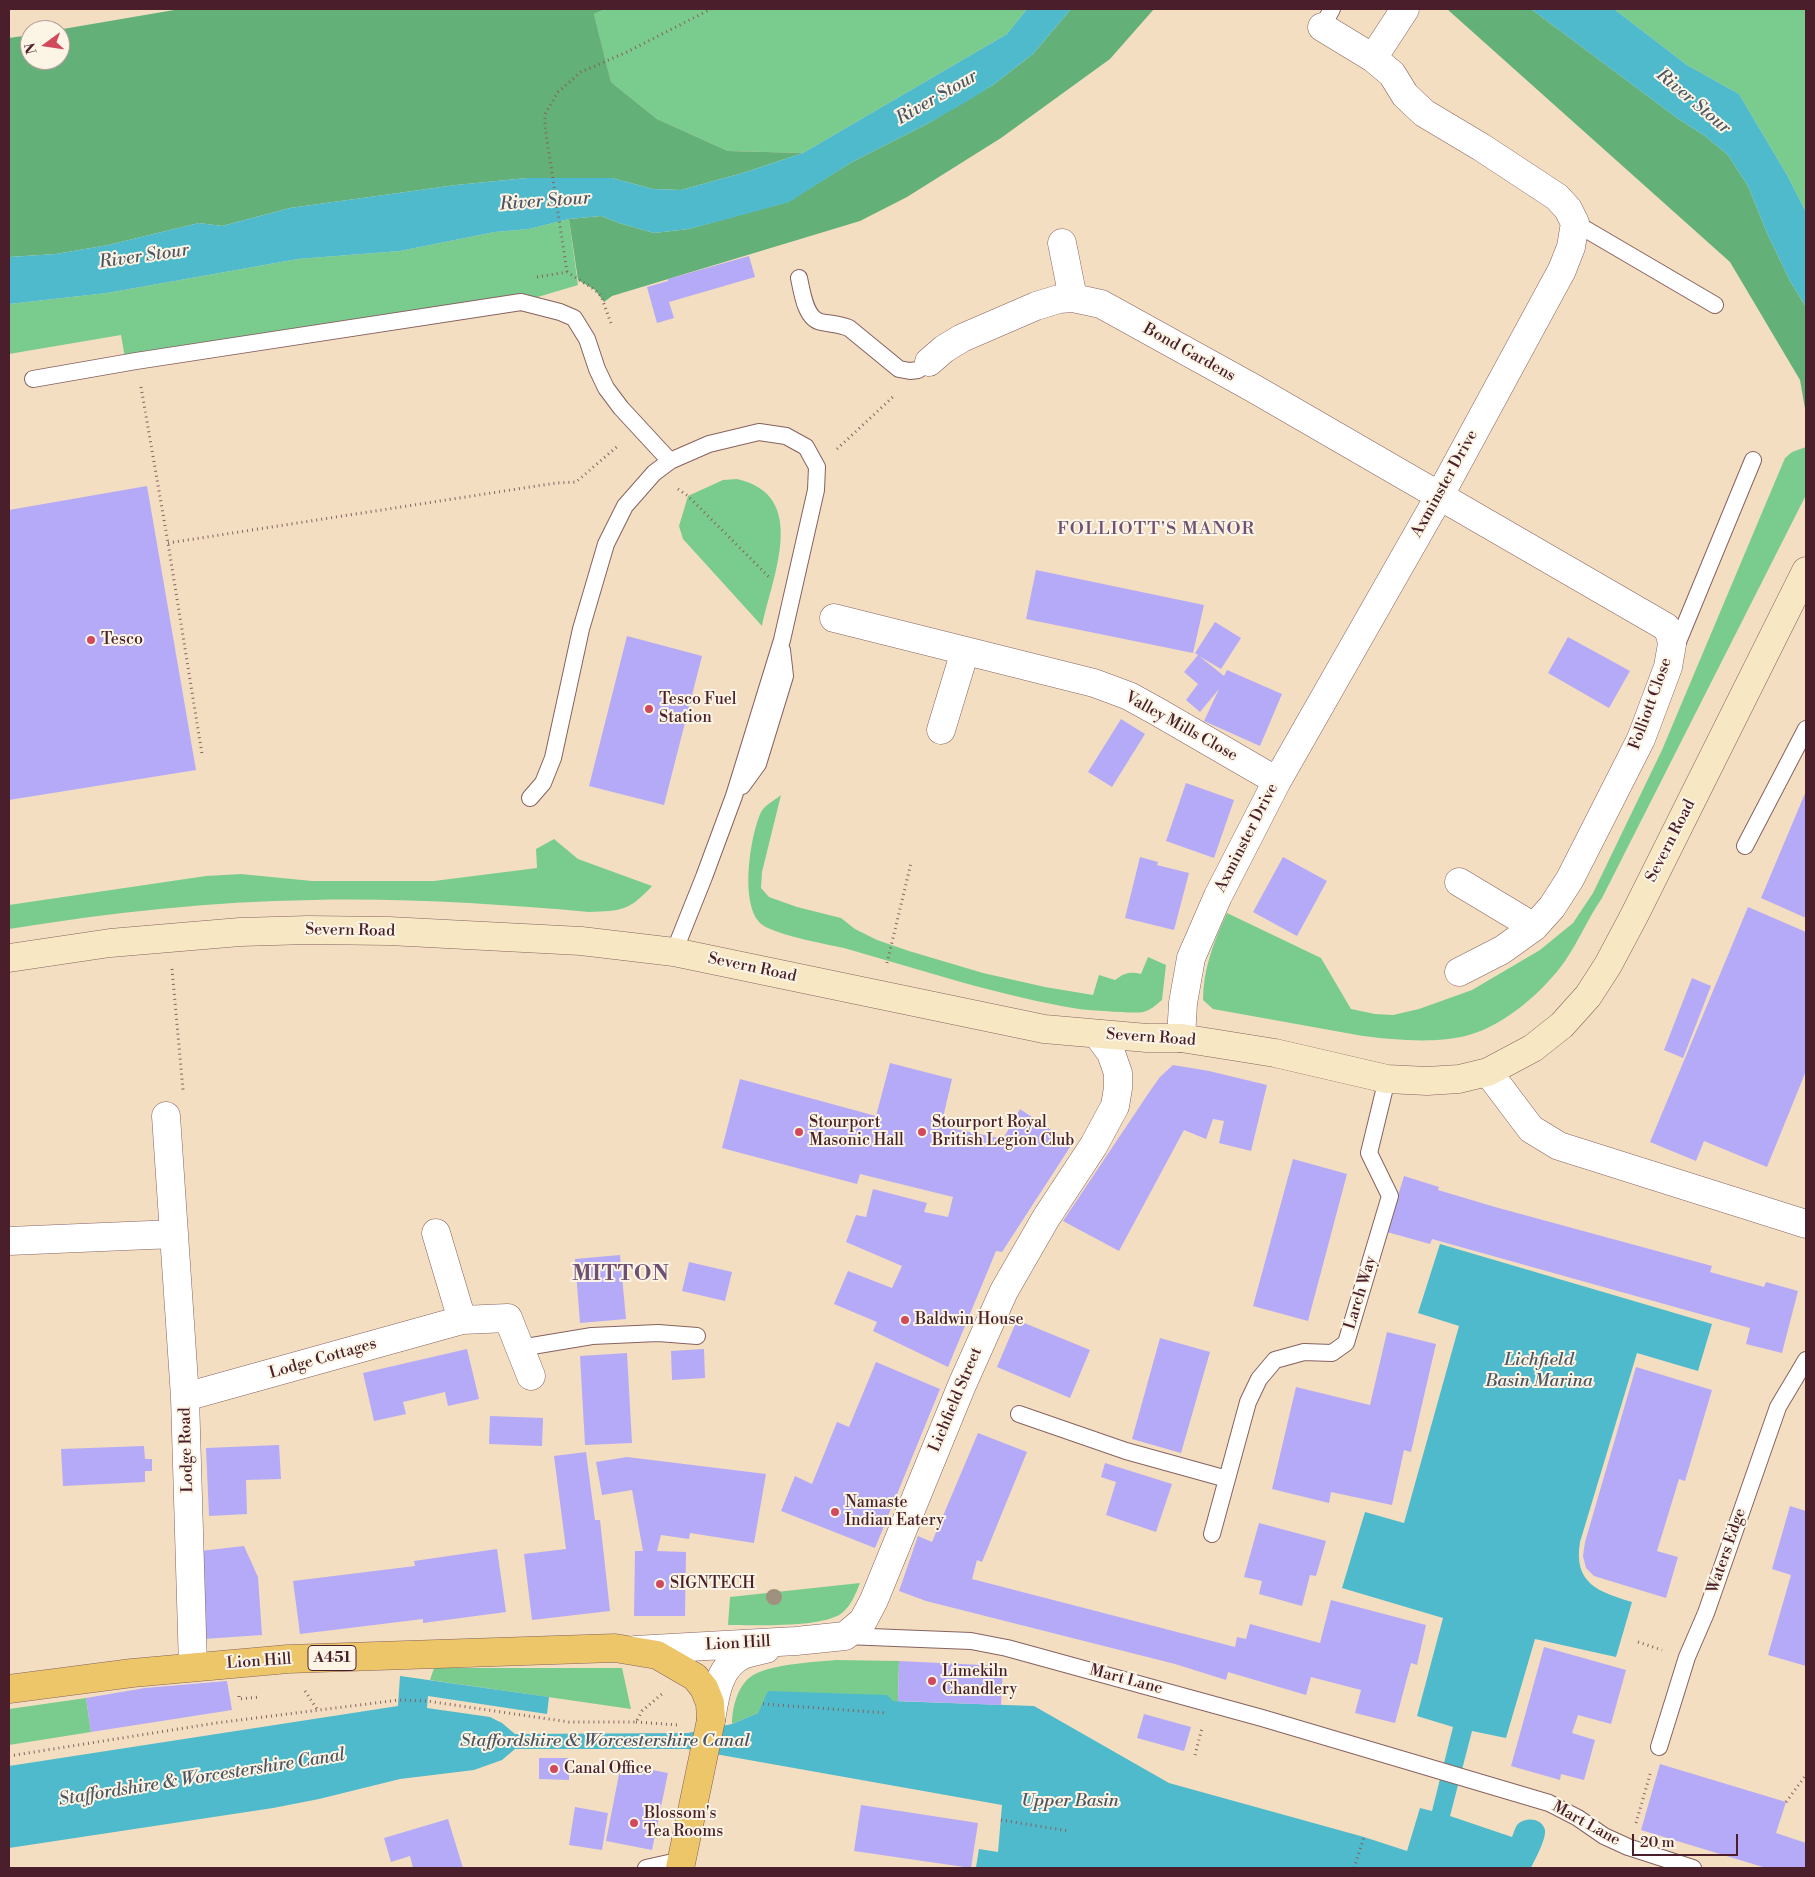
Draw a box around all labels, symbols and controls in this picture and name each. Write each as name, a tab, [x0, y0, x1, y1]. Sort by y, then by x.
north arrow	[20, 20, 70, 70]
text: N	[21, 41, 41, 56]
water label: River Stour	[1651, 65, 1735, 139]
water label: River Stour	[892, 66, 982, 130]
water label: River Stour	[499, 188, 591, 216]
water label: River Stour	[98, 240, 190, 274]
street label: Bond Gardens	[1140, 320, 1238, 386]
street label: Axminster Drive	[1408, 427, 1482, 541]
district label: FOLLIOTT'S MANOR	[1055, 519, 1257, 541]
place label: Tesco	[101, 630, 143, 650]
marker: Tesco	[85, 634, 97, 646]
street label: Folliott Close	[1625, 655, 1677, 753]
street label: Valley Mills Close	[1121, 688, 1241, 766]
place label: Tesco Fuel Station	[659, 690, 737, 728]
marker: Tesco Fuel Station	[643, 703, 655, 715]
street label: Axminster Drive	[1211, 780, 1283, 896]
street label: Severn Road	[1642, 797, 1700, 885]
street label: Severn Road	[305, 921, 395, 941]
street label: Severn Road	[706, 949, 798, 987]
street label: Severn Road	[1105, 1025, 1197, 1051]
place label: Stourport Masonic Hall	[809, 1113, 904, 1151]
place label: Stourport Royal British Legion Club	[932, 1113, 1074, 1151]
marker: Stourport Masonic Hall	[793, 1126, 805, 1138]
marker: Stourport Royal British Legion Club	[916, 1126, 928, 1138]
street label: Larch Way	[1341, 1254, 1381, 1332]
district label: MITTON	[571, 1262, 671, 1288]
place label: Baldwin House	[915, 1310, 1023, 1330]
marker: Baldwin House	[899, 1314, 911, 1326]
street label: Lodge Cottages	[267, 1334, 379, 1384]
street label: Lichfield Street	[925, 1345, 987, 1455]
water label: Lichfield Basin Marina	[1485, 1350, 1593, 1392]
street label: Lodge Road	[176, 1407, 198, 1493]
place label: Namaste Indian Eatery	[845, 1493, 944, 1531]
marker: Namaste Indian Eatery	[829, 1506, 841, 1518]
street label: Waters Edge	[1703, 1506, 1751, 1596]
place label: SIGNTECH	[670, 1574, 755, 1594]
marker: SIGNTECH	[654, 1578, 666, 1590]
street label: Lion Hill	[705, 1633, 771, 1655]
road number: A451	[308, 1646, 356, 1670]
street label: Lion Hill	[226, 1650, 292, 1674]
street label: Mart Lane	[1087, 1661, 1165, 1699]
place label: Limekiln Chandlery	[942, 1662, 1017, 1700]
marker: Limekiln Chandlery	[926, 1675, 938, 1687]
water label: Staffordshire & Worcestershire Canal	[460, 1731, 750, 1753]
water label: Staffordshire & Worcestershire Canal	[57, 1745, 347, 1811]
place label: Canal Office	[564, 1759, 652, 1779]
marker: Canal Office	[548, 1763, 560, 1775]
water label: Upper Basin	[1021, 1791, 1119, 1813]
street label: Mart Lane	[1549, 1797, 1623, 1851]
place label: Blossom's Tea Rooms	[644, 1804, 723, 1842]
marker: Blossom's Tea Rooms	[628, 1817, 640, 1829]
scale bar	[1635, 1824, 1741, 1856]
text: 20 m	[1640, 1833, 1675, 1852]

